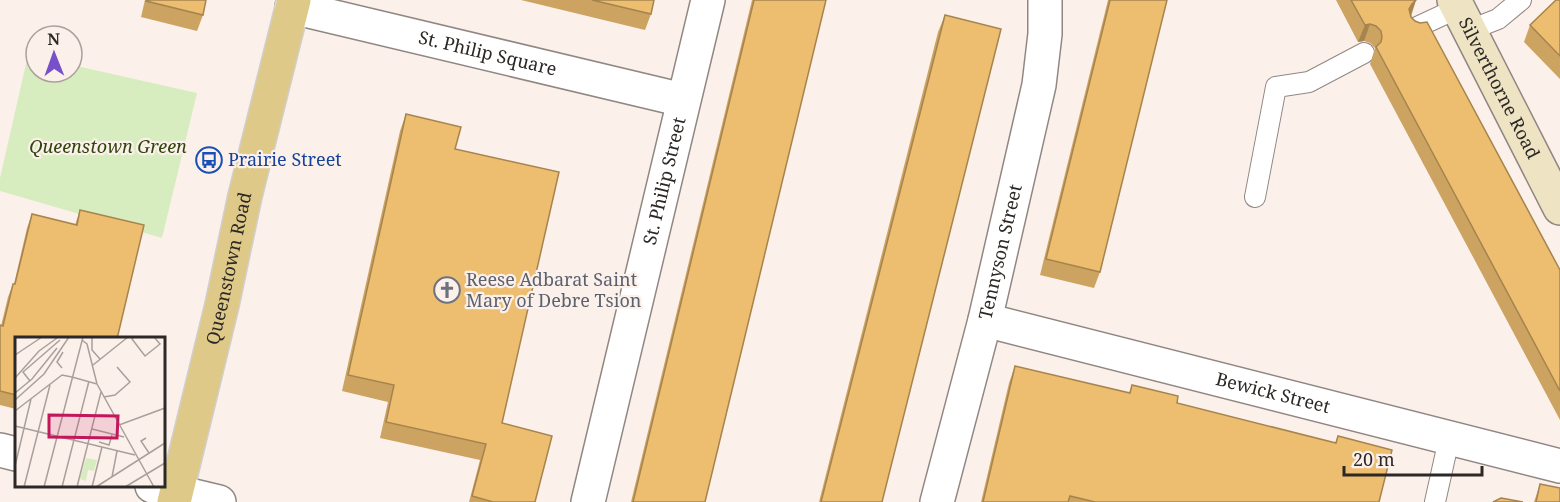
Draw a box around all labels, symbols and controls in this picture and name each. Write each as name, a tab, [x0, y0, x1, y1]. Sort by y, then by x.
street label: Silverthorne Road	[1454, 13, 1546, 163]
north arrow	[24, 24, 84, 84]
street label: St. Philip Square	[416, 25, 559, 81]
text: N	[47, 28, 61, 50]
street label: St. Philip Street	[637, 114, 691, 247]
park label: Queenstown Green	[29, 134, 187, 158]
bus stop icon: Prairie Street	[194, 145, 224, 175]
place label: Prairie Street	[228, 147, 342, 171]
street label: Tennyson Street	[973, 182, 1027, 322]
street label: Queenstown Road	[200, 190, 257, 347]
place label: Reese Adbarat Saint Mary of Debre Tsion	[466, 267, 642, 312]
church icon: Reese Adbarat Saint Mary of Debre Tsion	[432, 275, 462, 305]
inset map	[15, 337, 165, 487]
street label: Bewick Street	[1213, 366, 1333, 418]
scale bar	[1344, 439, 1482, 477]
text: 20 m	[1353, 447, 1395, 471]

